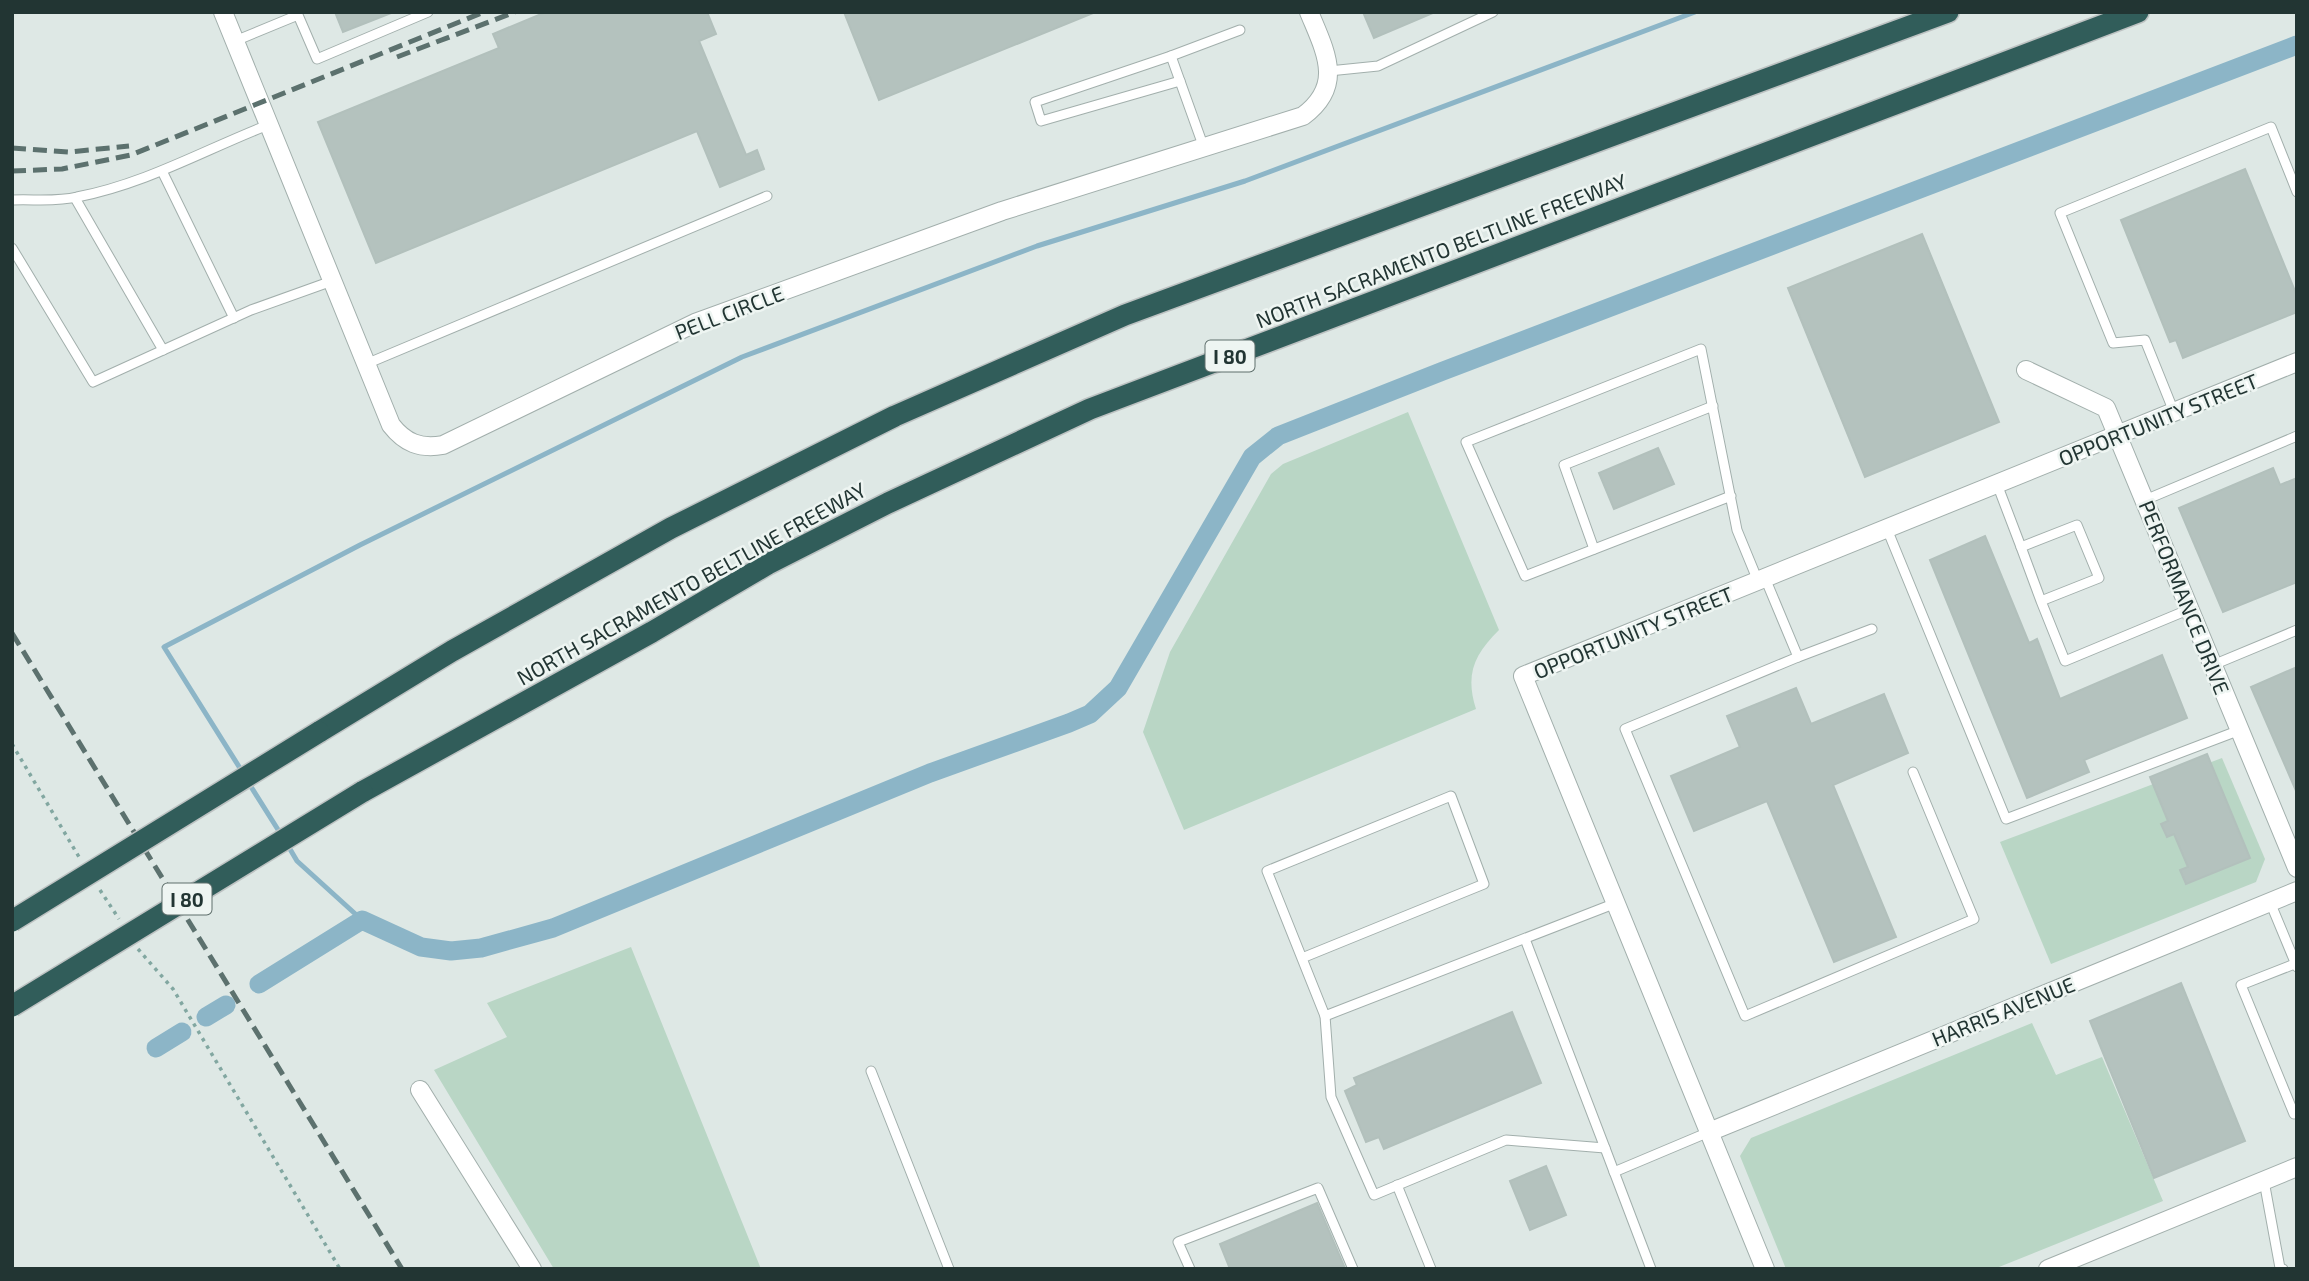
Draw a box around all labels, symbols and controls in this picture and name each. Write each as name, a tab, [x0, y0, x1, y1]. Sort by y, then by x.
street label: NORTH SACRAMENTO BELTLINE FREEWAY	[1252, 168, 1630, 332]
street label: PELL CIRCLE	[671, 280, 787, 344]
road number: I 80	[1206, 340, 1254, 372]
street label: OPPORTUNITY STREET	[2055, 368, 2261, 470]
street label: NORTH SACRAMENTO BELTLINE FREEWAY	[512, 476, 870, 690]
street label: PERFORMANCE DRIVE	[2135, 496, 2235, 698]
street label: OPPORTUNITY STREET	[1530, 581, 1736, 683]
road number: I 80	[162, 884, 212, 914]
street label: HARRIS AVENUE	[1928, 971, 2078, 1051]

